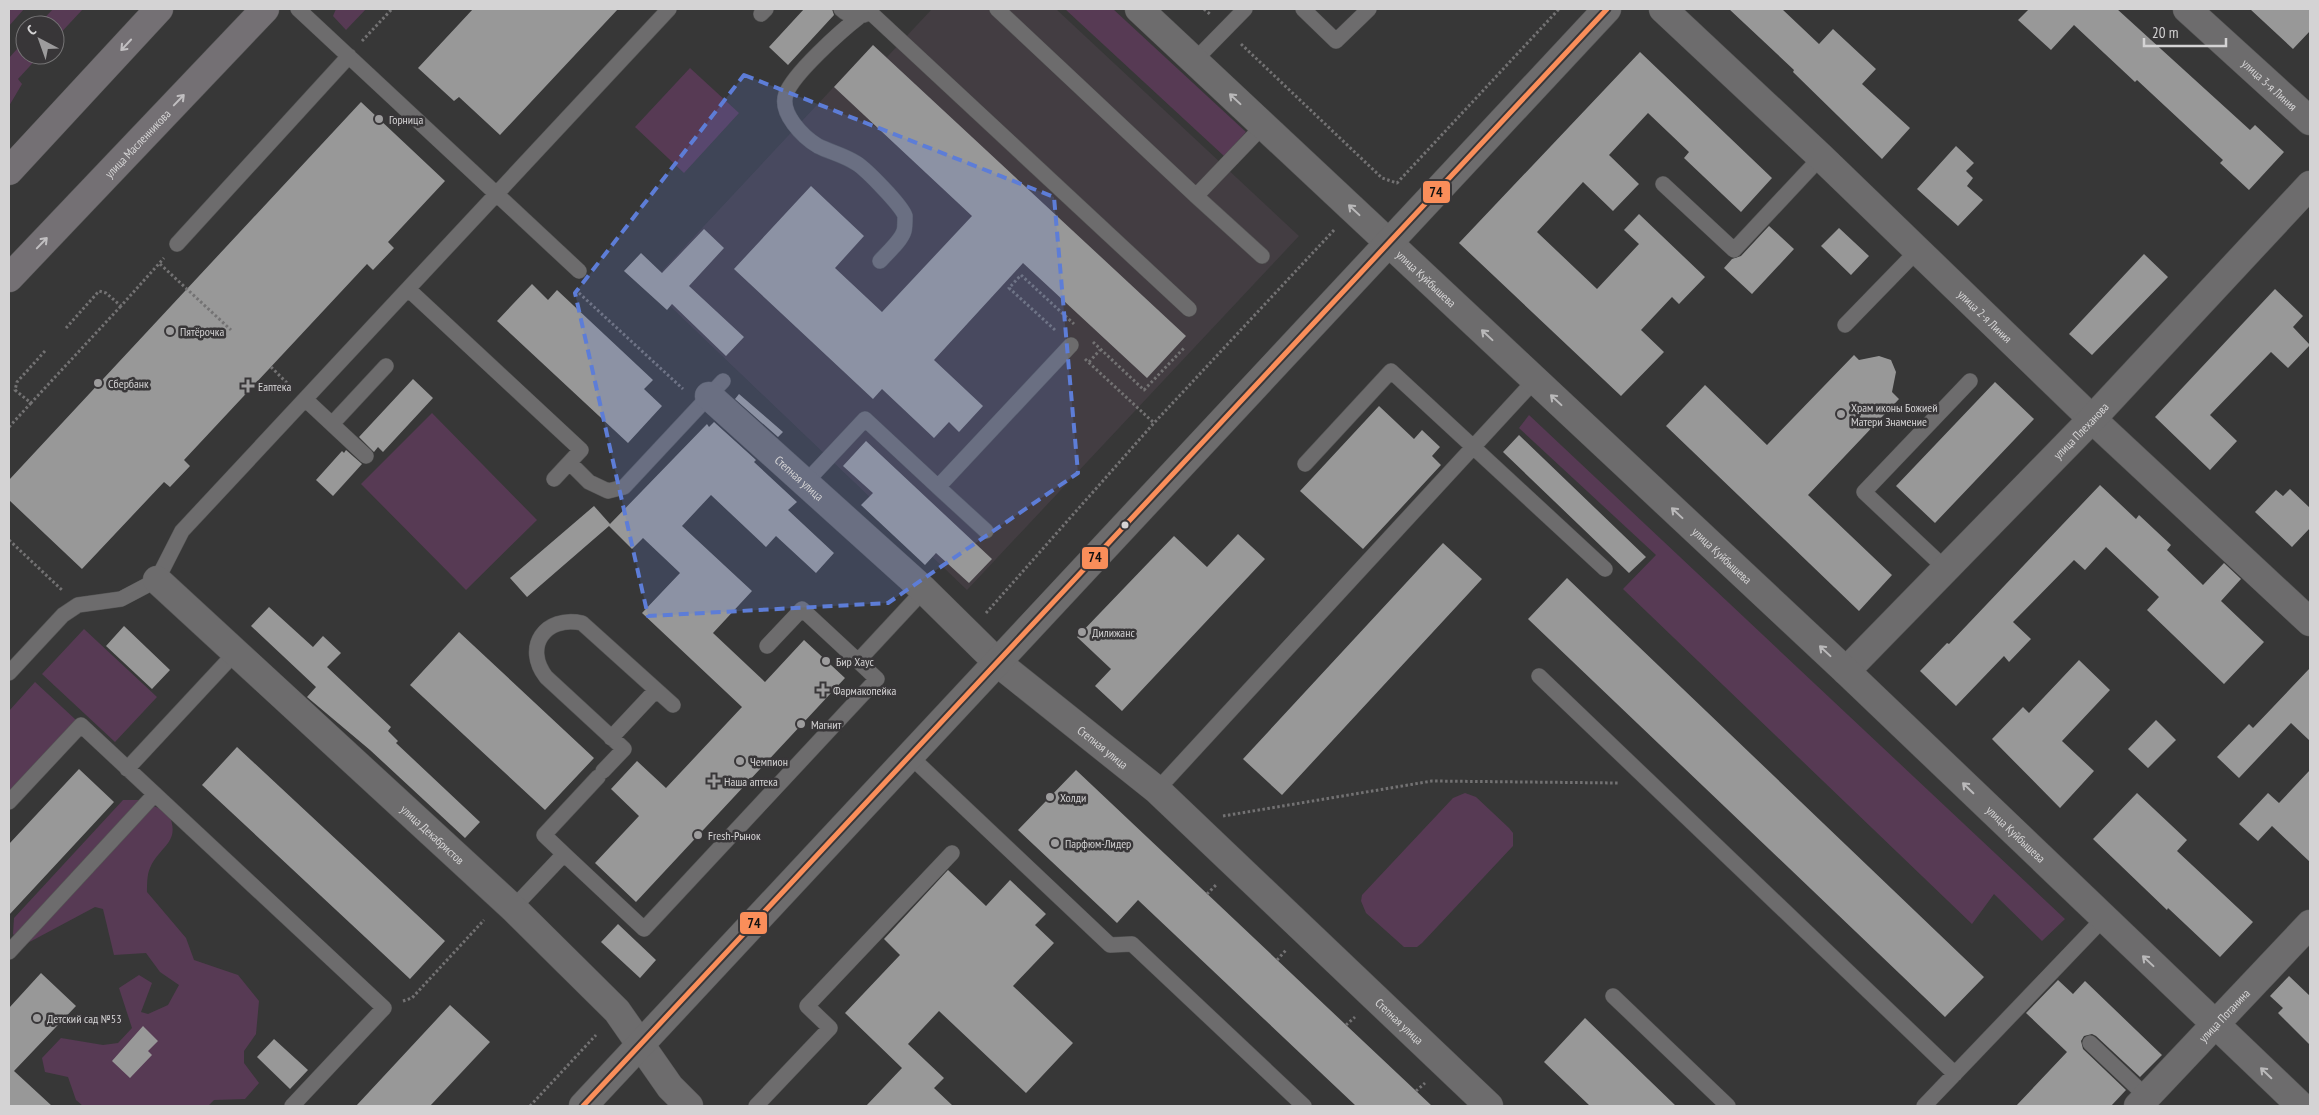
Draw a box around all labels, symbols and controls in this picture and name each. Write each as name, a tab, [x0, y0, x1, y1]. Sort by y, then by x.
north arrow	[15, 15, 65, 65]
scale bar	[2144, 15, 2226, 47]
text: С	[23, 21, 40, 39]
text: 20 m	[2152, 23, 2178, 42]
one-way arrow	[120, 38, 132, 51]
street label: улица 3-я Линия	[2239, 55, 2301, 114]
one-way arrow	[173, 93, 185, 106]
one-way arrow	[1228, 93, 1241, 105]
street label: улица Масленникова	[101, 106, 173, 181]
place label: Горница	[389, 112, 423, 127]
marker: Горница	[373, 113, 385, 125]
line badge: 74	[1422, 180, 1451, 204]
text: 74	[1429, 183, 1443, 201]
one-way arrow	[1347, 204, 1360, 216]
one-way arrow	[36, 236, 48, 249]
street label: улица Куйбышева	[1394, 247, 1460, 310]
street label: улица 2-я Линия	[1955, 286, 2016, 346]
place label: Пятёрочка	[180, 324, 224, 339]
marker: Пятёрочка	[164, 325, 176, 337]
one-way arrow	[1481, 329, 1494, 341]
place label: Сбербанк	[108, 376, 149, 391]
marker: Сбербанк	[92, 377, 104, 389]
place label: Еаптека	[258, 379, 291, 394]
marker: Еаптека	[242, 380, 254, 392]
one-way arrow	[1550, 394, 1563, 406]
street label: улица Плеханова	[2050, 399, 2111, 462]
place label: Храм иконы Божией Матери Знамение	[1851, 400, 1937, 429]
marker: Храм иконы Божией Матери Знамение	[1835, 408, 1847, 420]
street label: Степная улица	[772, 452, 827, 504]
one-way arrow	[1671, 507, 1684, 519]
unlabelled marker	[1120, 520, 1130, 530]
street label: улица Куйбышева	[1689, 524, 1755, 587]
line badge: 74	[1081, 546, 1109, 570]
text: 74	[1088, 548, 1102, 566]
place label: Дилижанс	[1092, 625, 1135, 640]
marker: Дилижанс	[1076, 626, 1088, 638]
one-way arrow	[1819, 645, 1831, 657]
place label: Бир Хаус	[836, 654, 874, 669]
marker: Бир Хаус	[820, 655, 832, 667]
place label: Фармакопейка	[833, 683, 896, 698]
marker: Фармакопейка	[817, 684, 829, 696]
place label: Магнит	[811, 717, 841, 732]
marker: Магнит	[795, 718, 807, 730]
street label: Степная улица	[1075, 722, 1132, 772]
place label: Чемпион	[750, 754, 788, 769]
marker: Чемпион	[734, 755, 746, 767]
place label: Наша аптека	[724, 774, 778, 789]
marker: Наша аптека	[708, 775, 720, 787]
one-way arrow	[1961, 782, 1974, 794]
place label: Холди	[1060, 790, 1086, 805]
marker: Холди	[1044, 791, 1056, 803]
street label: улица Декабристов	[398, 801, 468, 867]
street label: улица Куйбышева	[1983, 802, 2049, 866]
place label: Fresh-Рынок	[708, 828, 761, 843]
marker: Fresh-Рынок	[692, 829, 704, 841]
place label: Парфюм-Лидер	[1065, 836, 1131, 851]
marker: Парфюм-Лидер	[1049, 837, 1061, 849]
line badge: 74	[739, 911, 768, 935]
text: 74	[747, 914, 761, 932]
one-way arrow	[2142, 955, 2155, 967]
street label: улица Потанина	[2195, 985, 2253, 1045]
street label: Степная улица	[1373, 995, 1427, 1047]
place label: Детский сад №53	[47, 1011, 122, 1026]
marker: Детский сад №53	[31, 1012, 43, 1024]
one-way arrow	[2260, 1067, 2273, 1079]

